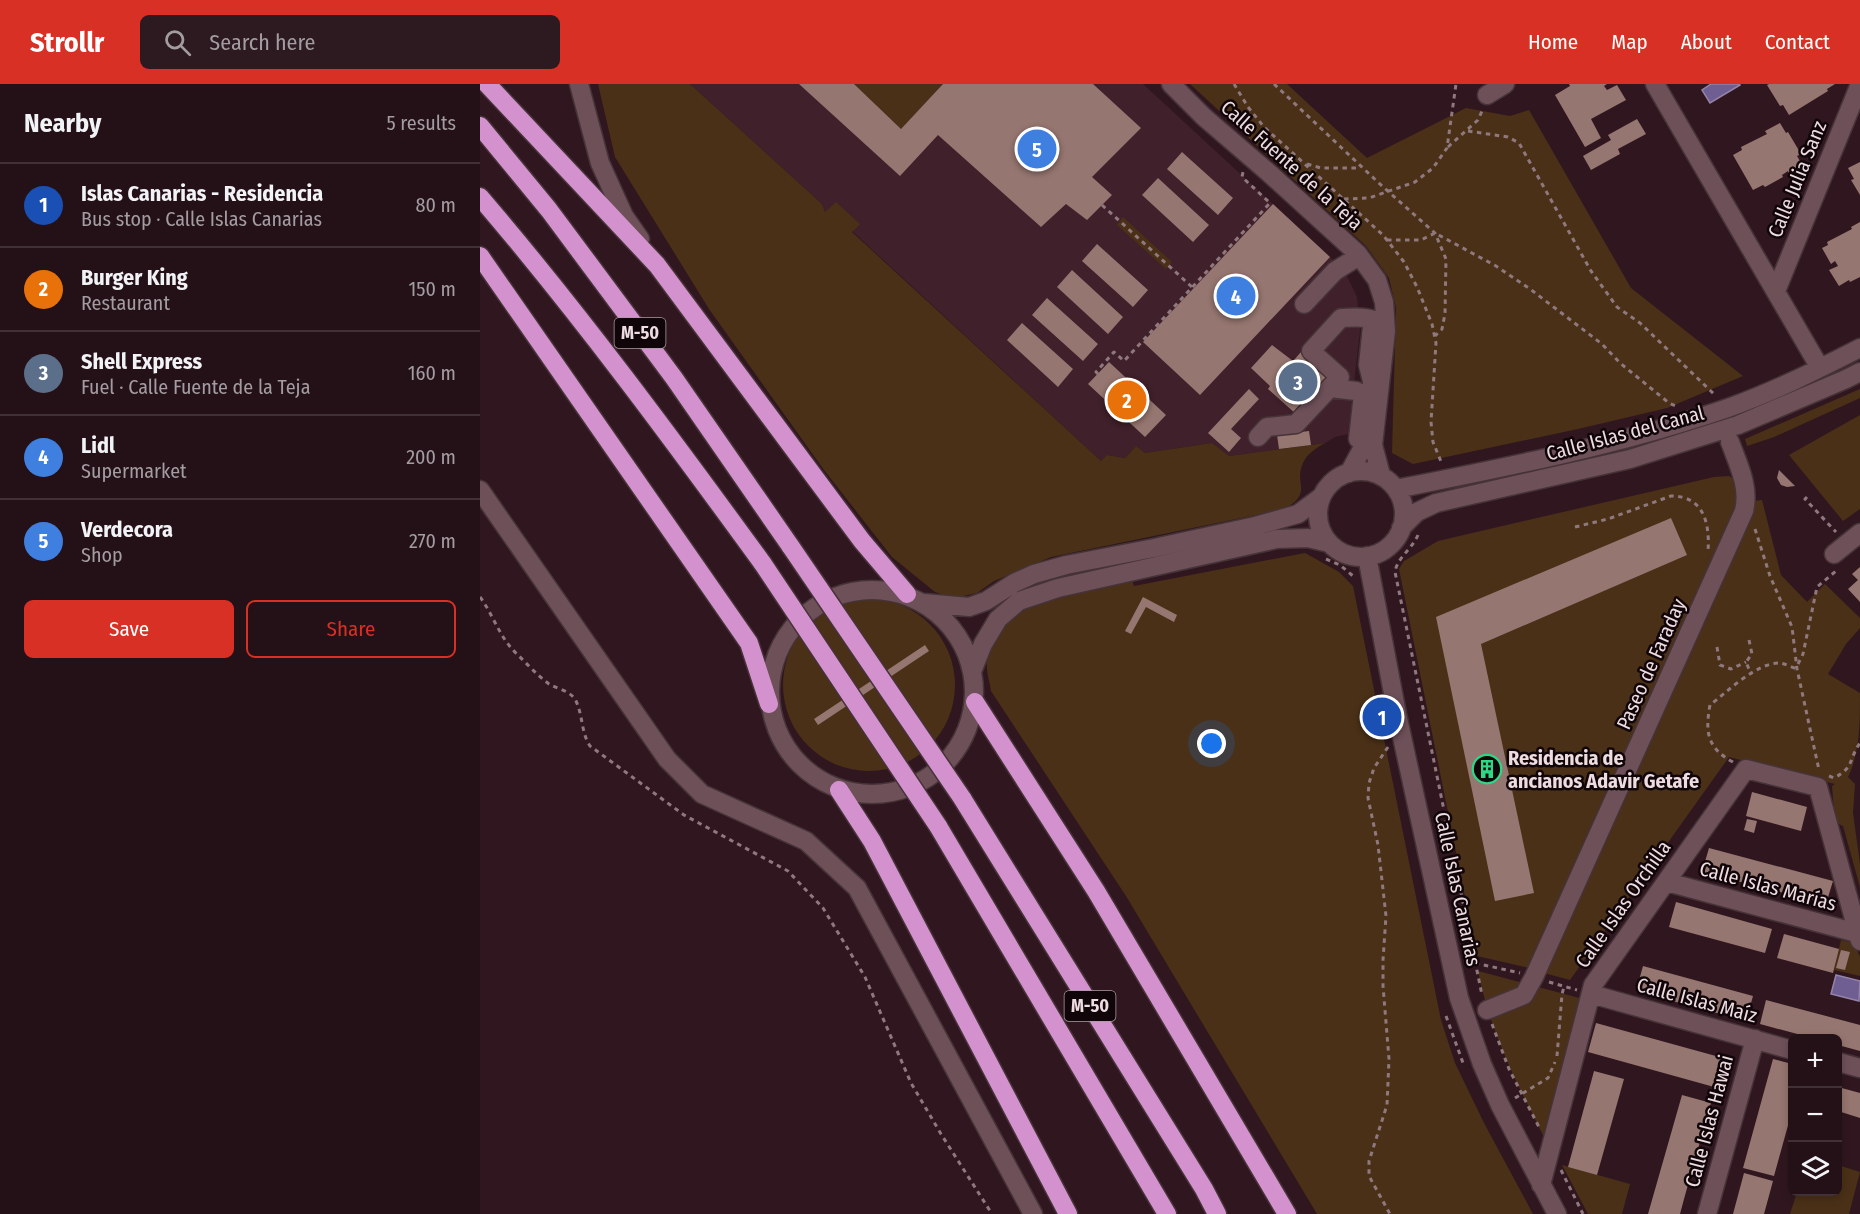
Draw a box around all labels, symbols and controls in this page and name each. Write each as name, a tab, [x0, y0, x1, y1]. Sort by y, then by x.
search box	[140, 15, 560, 69]
text: Strollr	[30, 26, 104, 59]
icon: search	[161, 26, 194, 59]
text: Search here	[209, 29, 315, 56]
text: Home	[1528, 29, 1578, 55]
text: Map	[1611, 29, 1648, 55]
text: About	[1681, 29, 1732, 55]
text: Contact	[1765, 29, 1830, 55]
street label: Calle Fuente de la Teja	[1216, 95, 1368, 235]
text: Nearby	[24, 108, 101, 139]
text: 5 results	[386, 111, 456, 135]
street label: Calle Julia Sanz	[1763, 117, 1831, 241]
pin: 5	[1018, 126, 1056, 172]
text: Islas Canarias - Residencia	[81, 180, 323, 207]
text: 1	[39, 193, 48, 217]
text: 80 m	[416, 193, 456, 217]
text: Bus stop · Calle Islas Canarias	[81, 207, 322, 231]
text: Burger King	[81, 264, 188, 291]
pin: 4	[1216, 274, 1256, 318]
text: 2	[39, 277, 48, 301]
text: 150 m	[409, 277, 456, 301]
text: Restaurant	[81, 291, 170, 315]
road number: M-50	[614, 318, 666, 348]
text: Shell Express	[81, 348, 202, 375]
pin: 3	[1278, 360, 1318, 404]
text: 3	[39, 361, 48, 385]
text: 160 m	[408, 361, 456, 385]
text: Fuel · Calle Fuente de la Teja	[81, 375, 310, 399]
pin: 2	[1108, 378, 1146, 422]
street label: Calle Islas del Canal	[1544, 400, 1706, 466]
text: Lidl	[81, 432, 115, 459]
text: 4	[38, 445, 49, 469]
text: 200 m	[406, 445, 456, 469]
text: Supermarket	[81, 459, 187, 483]
text: Verdecora	[81, 516, 173, 543]
text: 5	[39, 529, 48, 553]
text: 270 m	[409, 529, 456, 553]
text: Shop	[81, 543, 123, 567]
street label: Paseo de Faraday	[1611, 595, 1691, 733]
button: Save	[24, 600, 234, 658]
button: Share	[246, 600, 456, 658]
pin: 1	[1362, 694, 1402, 740]
your location	[1197, 729, 1226, 758]
place label: Residencia de ancianos Adavir Getafe	[1508, 746, 1699, 793]
building icon: Residencia de ancianos Adavir Getafe	[1471, 753, 1503, 785]
street label: Calle Islas Canarias	[1430, 810, 1486, 968]
street label: Calle Islas Orchilla	[1570, 836, 1676, 972]
street label: Calle Islas Marías	[1697, 856, 1839, 916]
street label: Calle Islas Maíz	[1634, 972, 1760, 1028]
road number: M-50	[1064, 991, 1116, 1021]
map controls	[1788, 1034, 1842, 1196]
button: +	[1788, 1034, 1842, 1088]
street label: Calle Islas Hawai	[1680, 1052, 1738, 1190]
button: −	[1788, 1088, 1842, 1142]
button: layers	[1788, 1142, 1842, 1196]

